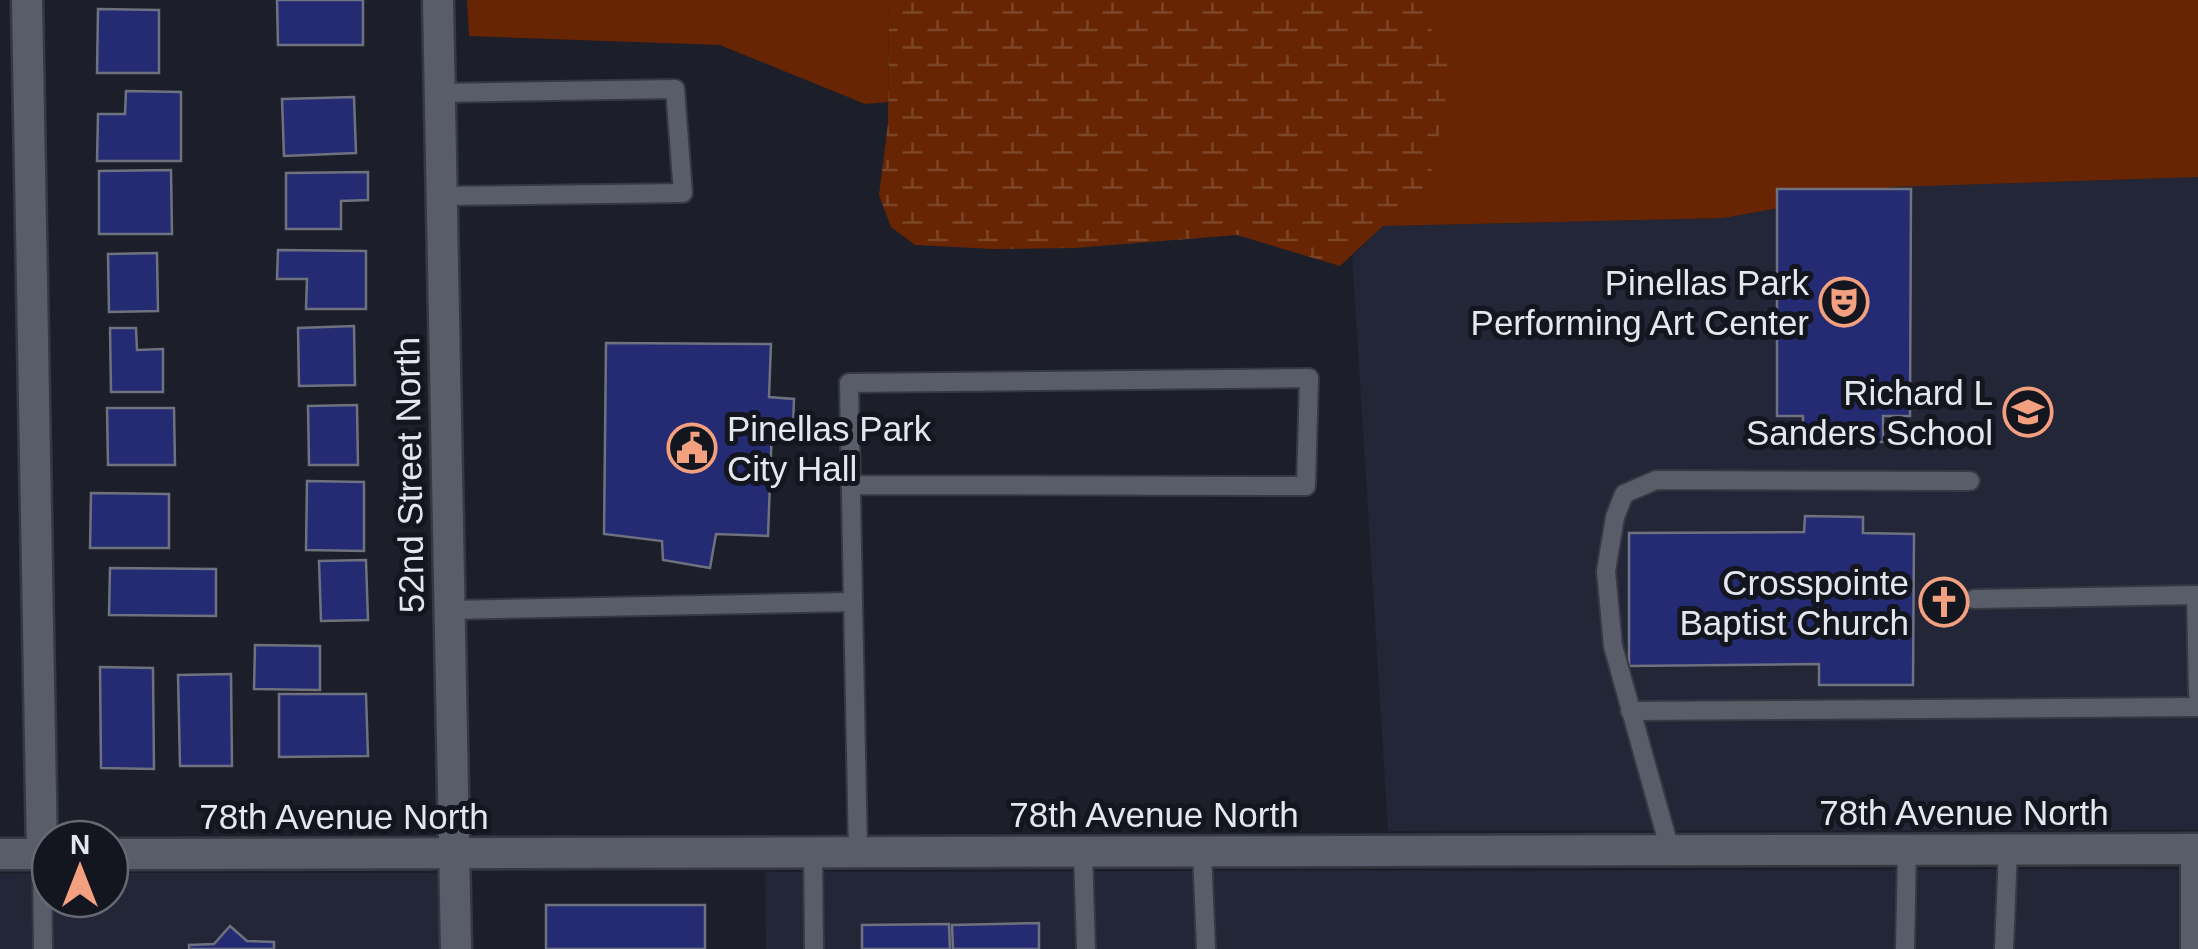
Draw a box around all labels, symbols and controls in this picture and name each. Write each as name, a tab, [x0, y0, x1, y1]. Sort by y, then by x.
place label: Pinellas Park Performing Art Center	[1471, 263, 1809, 342]
theatre icon: Pinellas Park Performing Art Center	[1818, 276, 1870, 328]
street label: 52nd Street North	[387, 337, 431, 613]
place label: Richard L Sanders School	[1746, 373, 1993, 452]
school or university icon: Richard L Sanders School	[2002, 386, 2054, 438]
place label: Pinellas Park City Hall	[727, 409, 932, 488]
public building icon: Pinellas Park City Hall	[666, 422, 718, 474]
place label: Crosspointe Baptist Church	[1679, 563, 1909, 642]
church icon: Crosspointe Baptist Church	[1918, 576, 1970, 628]
street label: 78th Avenue North	[1819, 793, 2109, 832]
street label: 78th Avenue North	[1009, 795, 1299, 834]
street label: 78th Avenue North	[199, 797, 489, 836]
north arrow	[30, 819, 130, 919]
text: N	[70, 829, 90, 860]

